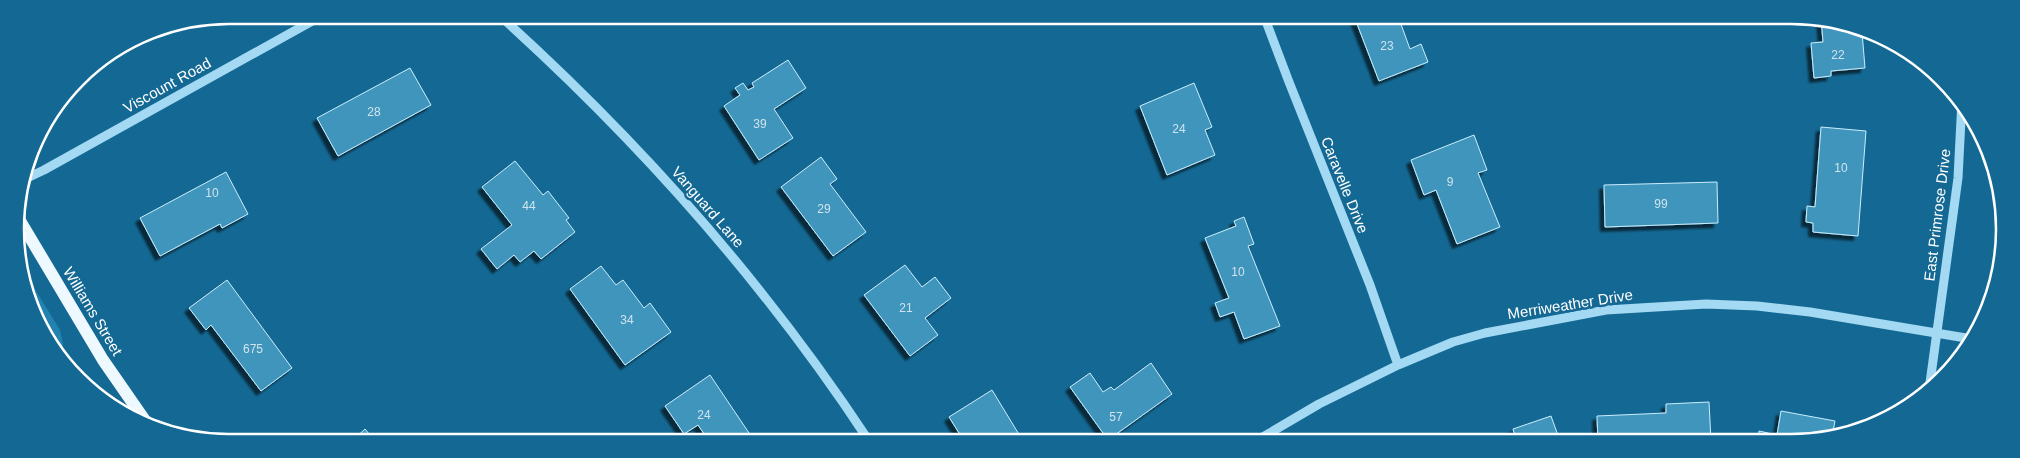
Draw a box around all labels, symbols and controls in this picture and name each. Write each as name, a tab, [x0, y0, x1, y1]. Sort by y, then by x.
house number: 23	[1380, 39, 1394, 53]
house number: 22	[1831, 48, 1845, 62]
street label: Viscount Road	[120, 54, 214, 116]
house number: 28	[367, 105, 381, 119]
house number: 39	[753, 117, 767, 131]
house number: 24	[1172, 122, 1186, 136]
street label: Caravelle Drive	[1318, 134, 1372, 236]
street label: East Primrose Drive	[1920, 148, 1954, 282]
house number: 10	[1834, 161, 1848, 175]
street label: Vanguard Lane	[668, 163, 748, 251]
house number: 9	[1447, 175, 1454, 189]
house number: 10	[205, 186, 219, 200]
house number: 99	[1654, 197, 1668, 211]
house number: 44	[522, 199, 536, 213]
house number: 29	[817, 202, 831, 216]
street label: Williams Street	[60, 264, 126, 359]
house number: 10	[1231, 265, 1245, 279]
street label: Merriweather Drive	[1506, 286, 1634, 322]
house number: 21	[899, 301, 913, 315]
house number: 34	[620, 313, 634, 327]
house number: 675	[243, 342, 263, 356]
house number: 24	[697, 408, 711, 422]
house number: 57	[1109, 410, 1123, 424]

